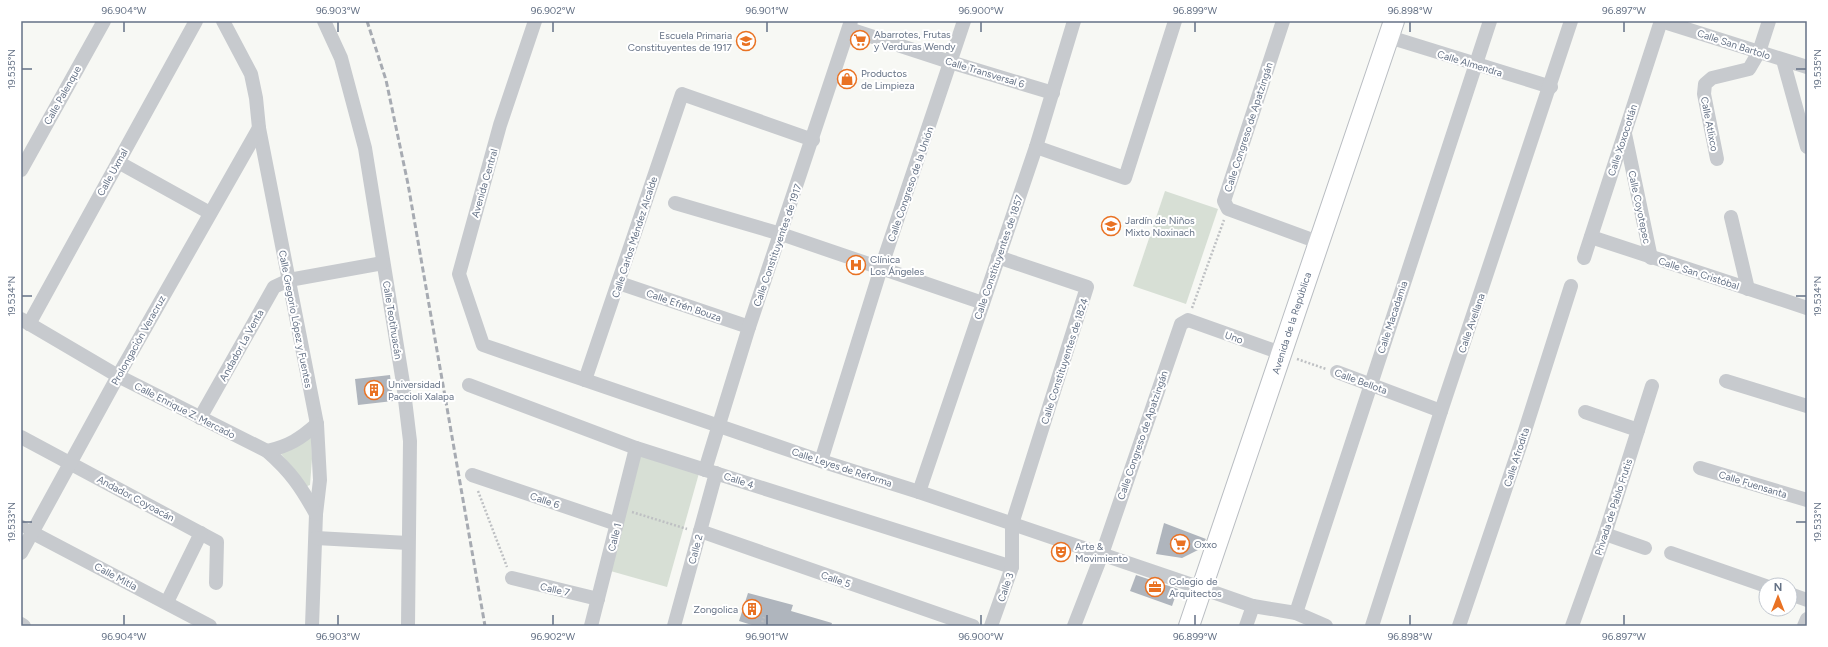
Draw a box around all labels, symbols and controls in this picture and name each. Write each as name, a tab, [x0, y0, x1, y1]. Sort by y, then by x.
text: 96.904°W	[102, 4, 147, 17]
text: 96.903°W	[316, 4, 360, 17]
text: 96.902°W	[531, 4, 576, 17]
text: 96.901°W	[746, 4, 789, 17]
text: 96.900°W	[958, 4, 1004, 17]
text: 96.899°W	[1173, 4, 1217, 17]
text: 96.898°W	[1388, 4, 1433, 17]
text: 96.897°W	[1602, 4, 1646, 17]
street label: Calle San Bartolo	[1696, 27, 1772, 62]
place label: Abarrotes, Frutas y Verduras Wendy	[874, 28, 956, 53]
place label: Escuela Primaria Constituyentes de 1917	[628, 29, 733, 54]
supermarket icon: Abarrotes, Frutas y Verduras Wendy	[849, 29, 871, 51]
school or university icon: Escuela Primaria Constituyentes de 1917	[735, 30, 757, 52]
street label: Calle Almendra	[1436, 47, 1504, 80]
text: 19.535°N	[5, 49, 18, 89]
text: 19.535°N	[1811, 49, 1824, 89]
street label: Calle Transversal 6	[944, 54, 1026, 91]
street label: Calle Congreso de Apatzingán	[1221, 60, 1276, 194]
street label: Calle Palenque	[41, 63, 84, 127]
place label: Productos de Limpieza	[861, 67, 915, 92]
shop icon: Productos de Limpieza	[836, 68, 858, 90]
street label: Calle Atlixco	[1698, 96, 1721, 153]
street label: Calle Xoxocotlán	[1605, 102, 1640, 178]
street label: Calle Congreso de la Unión	[885, 125, 936, 243]
street label: Calle Uxmal	[94, 146, 131, 198]
street label: Avenida Central	[468, 147, 501, 219]
street label: Calle Coyotepec	[1625, 169, 1654, 245]
street label: Calle Carlos Méndez Alcalde	[609, 174, 660, 299]
street label: Calle Constituyentes de 1917	[750, 181, 805, 308]
street label: Calle Constituyentes de 1857	[971, 192, 1026, 321]
place label: Jardín de Niños Mixto Noxinach	[1125, 214, 1195, 239]
school or university icon: Jardín de Niños Mixto Noxinach	[1100, 215, 1122, 237]
street label: Calle Gregorio López y Fuentes	[276, 249, 315, 389]
place label: Clínica Los Ángeles	[870, 253, 924, 278]
hospital icon: Clínica Los Ángeles	[845, 254, 867, 276]
street label: Calle San Cristóbal	[1657, 254, 1741, 293]
street label: Avenida de la República	[1269, 271, 1314, 376]
text: 19.534°N	[5, 276, 18, 316]
text: 19.534°N	[1811, 276, 1824, 316]
street label: Calle Macadamia	[1375, 279, 1410, 355]
street label: Calle Teotihuacán	[380, 280, 405, 361]
street label: Calle Efrén Bouza	[645, 287, 723, 324]
street label: Calle Avellana	[1455, 292, 1488, 355]
street label: Prolongación Veracruz	[108, 293, 169, 387]
street label: Calle Constituyentes de 1824	[1038, 296, 1091, 426]
street label: Andador La Venta	[216, 307, 267, 383]
street label: Uno	[1223, 328, 1245, 347]
street label: Calle Bellota	[1333, 366, 1389, 397]
street label: Calle Congreso de Apatzingán	[1114, 369, 1171, 501]
place label: Universidad Paccioli Xalapa	[388, 378, 454, 403]
street label: Calle Enrique Z. Mercado	[132, 379, 238, 442]
building icon: Universidad Paccioli Xalapa	[363, 379, 385, 401]
street label: Calle Afrodita	[1501, 426, 1532, 488]
street label: Calle Leyes de Reforma	[790, 445, 894, 490]
street label: Privada de Pablo Frutis	[1592, 457, 1635, 557]
street label: Calle Fuensanta	[1717, 468, 1789, 501]
street label: Calle 4	[722, 470, 756, 491]
street label: Andador Coyoacán	[95, 473, 177, 525]
street label: Calle 6	[528, 489, 562, 512]
text: 19.533°N	[5, 502, 18, 542]
text: 19.533°N	[1811, 502, 1824, 542]
street label: Calle 1	[605, 522, 624, 553]
street label: Calle 2	[685, 533, 706, 565]
supermarket icon: Oxxo	[1169, 533, 1191, 555]
place label: Oxxo	[1194, 538, 1217, 551]
place label: Arte & Movimiento	[1075, 540, 1128, 565]
theatre icon: Arte & Movimiento	[1050, 541, 1072, 563]
street label: Calle Mitla	[92, 560, 139, 593]
street label: Calle 5	[819, 568, 853, 591]
street label: Calle 3	[994, 571, 1017, 604]
place label: Colegio de Arquitectos	[1169, 575, 1222, 600]
office icon: Colegio de Arquitectos	[1144, 576, 1166, 598]
north arrow	[1758, 577, 1798, 617]
street label: Calle 7	[539, 580, 572, 599]
text: N	[1774, 581, 1782, 594]
building icon: Zongolica	[741, 598, 763, 620]
place label: Zongolica	[694, 603, 738, 616]
text: 96.904°W	[102, 630, 147, 643]
text: 96.903°W	[316, 630, 360, 643]
text: 96.902°W	[531, 630, 576, 643]
text: 96.901°W	[746, 630, 789, 643]
text: 96.900°W	[958, 630, 1004, 643]
text: 96.899°W	[1173, 630, 1217, 643]
text: 96.898°W	[1388, 630, 1433, 643]
text: 96.897°W	[1602, 630, 1646, 643]

